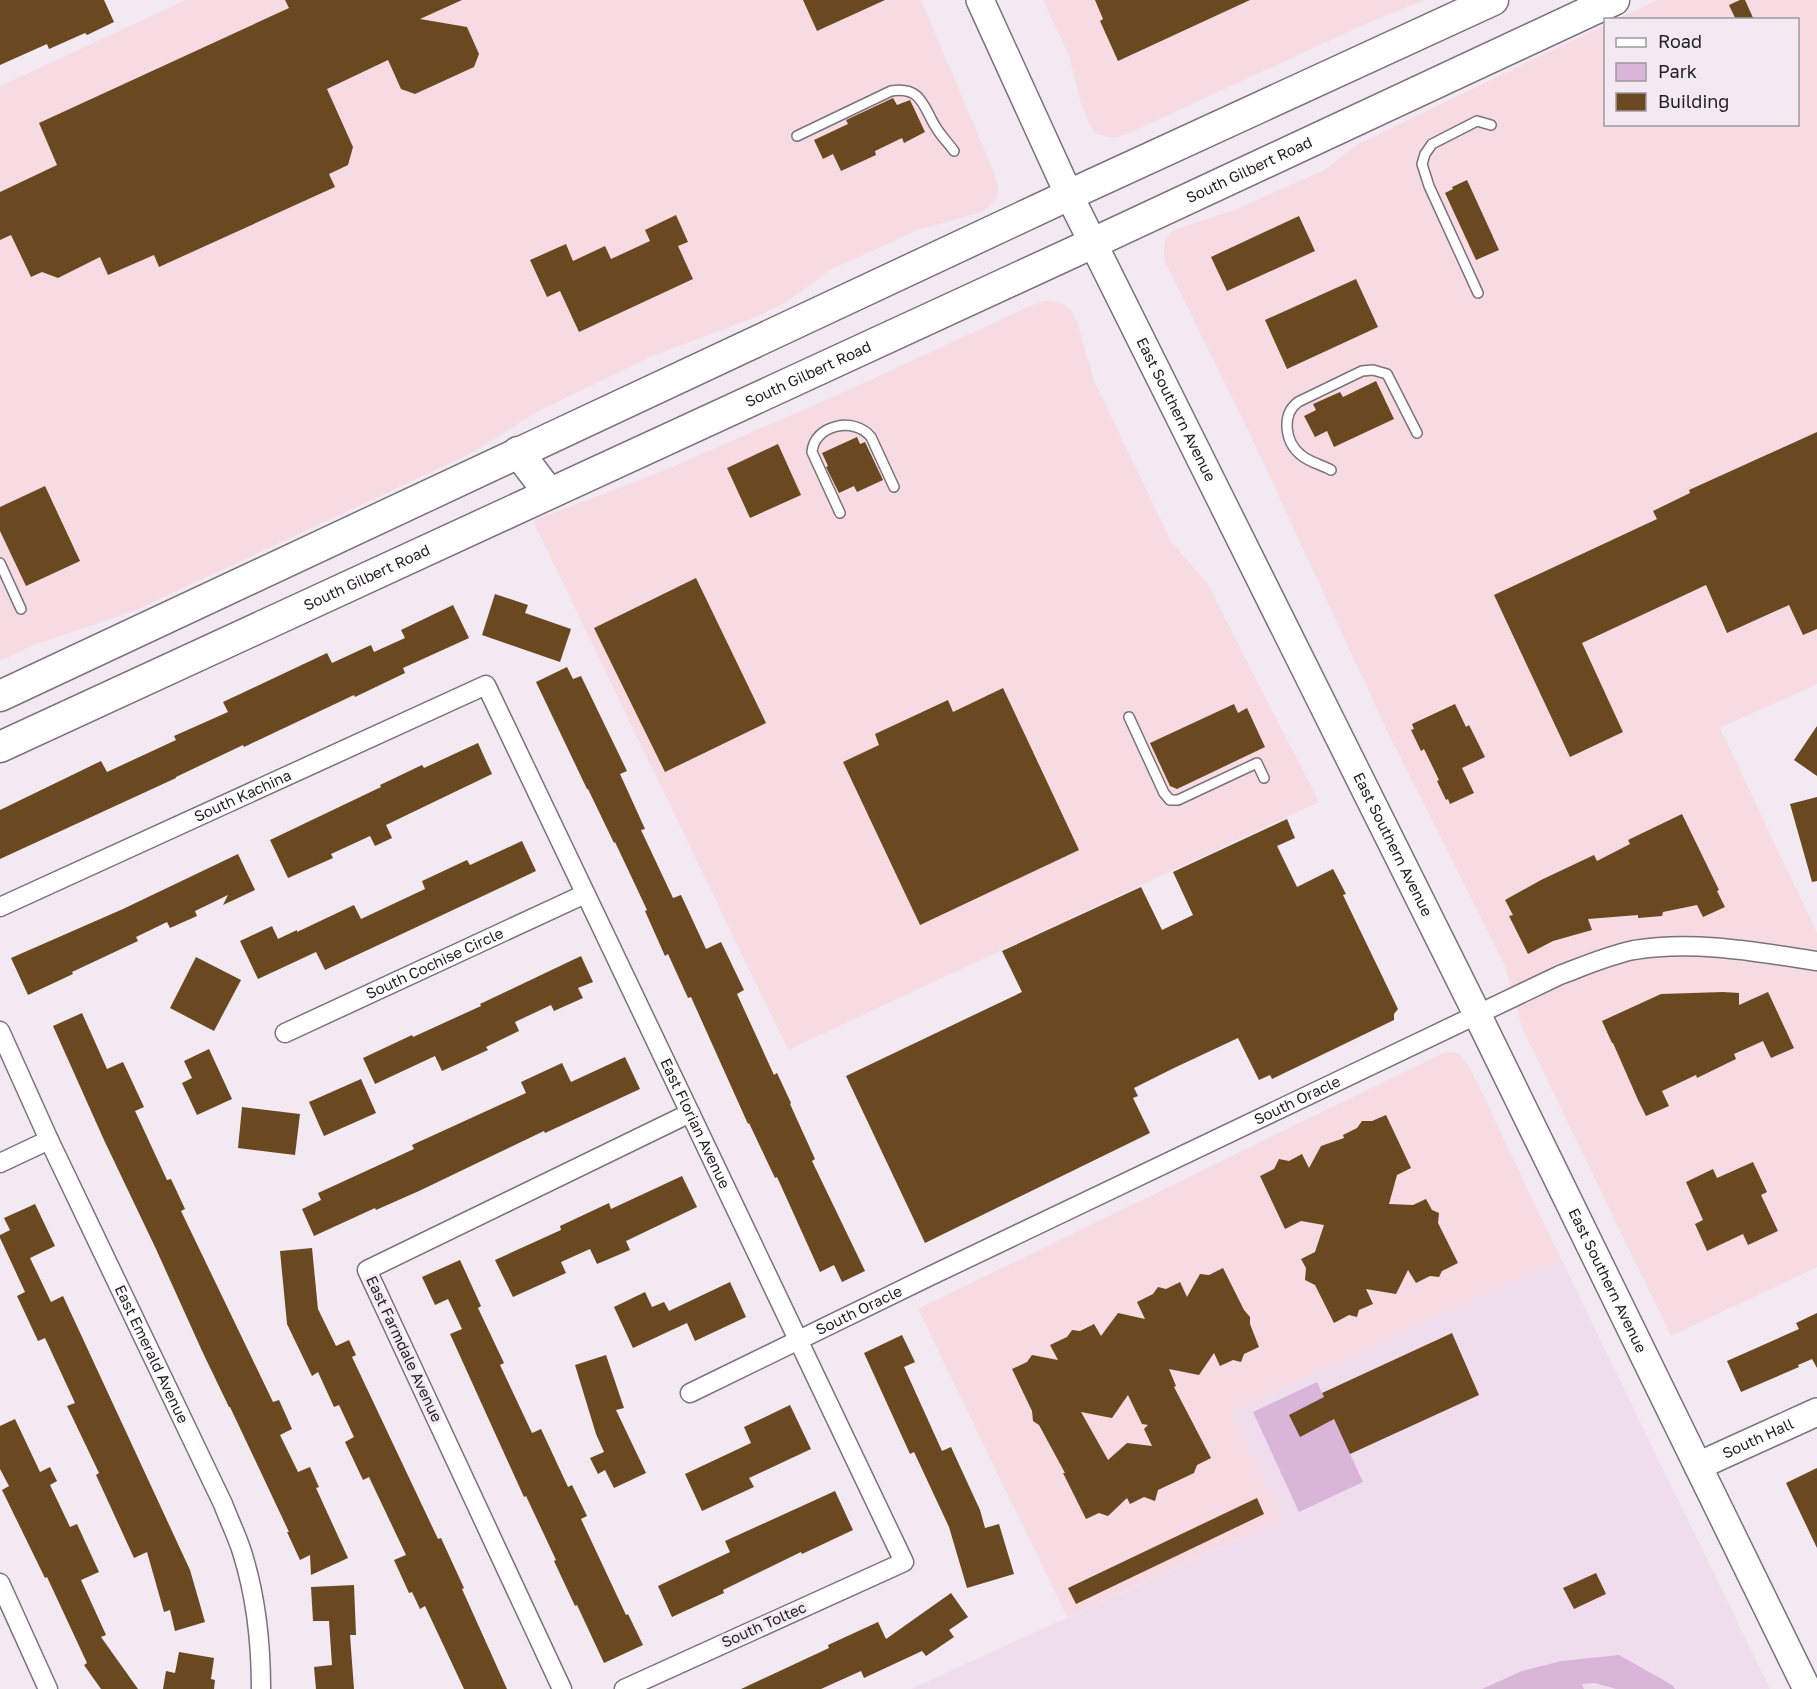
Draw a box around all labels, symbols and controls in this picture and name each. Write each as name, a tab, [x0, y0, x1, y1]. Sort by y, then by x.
legend	[1604, 18, 1799, 126]
text: Road	[1658, 30, 1702, 52]
text: Park	[1658, 60, 1697, 82]
text: Building	[1658, 90, 1729, 112]
street label: South Gilbert Road	[1183, 132, 1315, 206]
street label: East Southern Avenue	[1133, 334, 1220, 484]
street label: South Gilbert Road	[742, 337, 874, 410]
street label: South Gilbert Road	[301, 540, 432, 614]
street label: South Kachina	[191, 765, 294, 825]
street label: East Southern Avenue	[1350, 769, 1437, 919]
street label: South Cochise Circle	[363, 923, 506, 1002]
street label: East Florian Avenue	[657, 1055, 735, 1191]
street label: South Oracle	[1251, 1071, 1343, 1128]
street label: East Southern Avenue	[1565, 1205, 1651, 1356]
street label: East Farmdale Avenue	[363, 1273, 447, 1425]
street label: South Oracle	[813, 1281, 905, 1338]
street label: East Emerald Avenue	[112, 1282, 193, 1426]
street label: South Hall	[1719, 1414, 1796, 1462]
street label: South Toltec	[718, 1597, 809, 1651]

